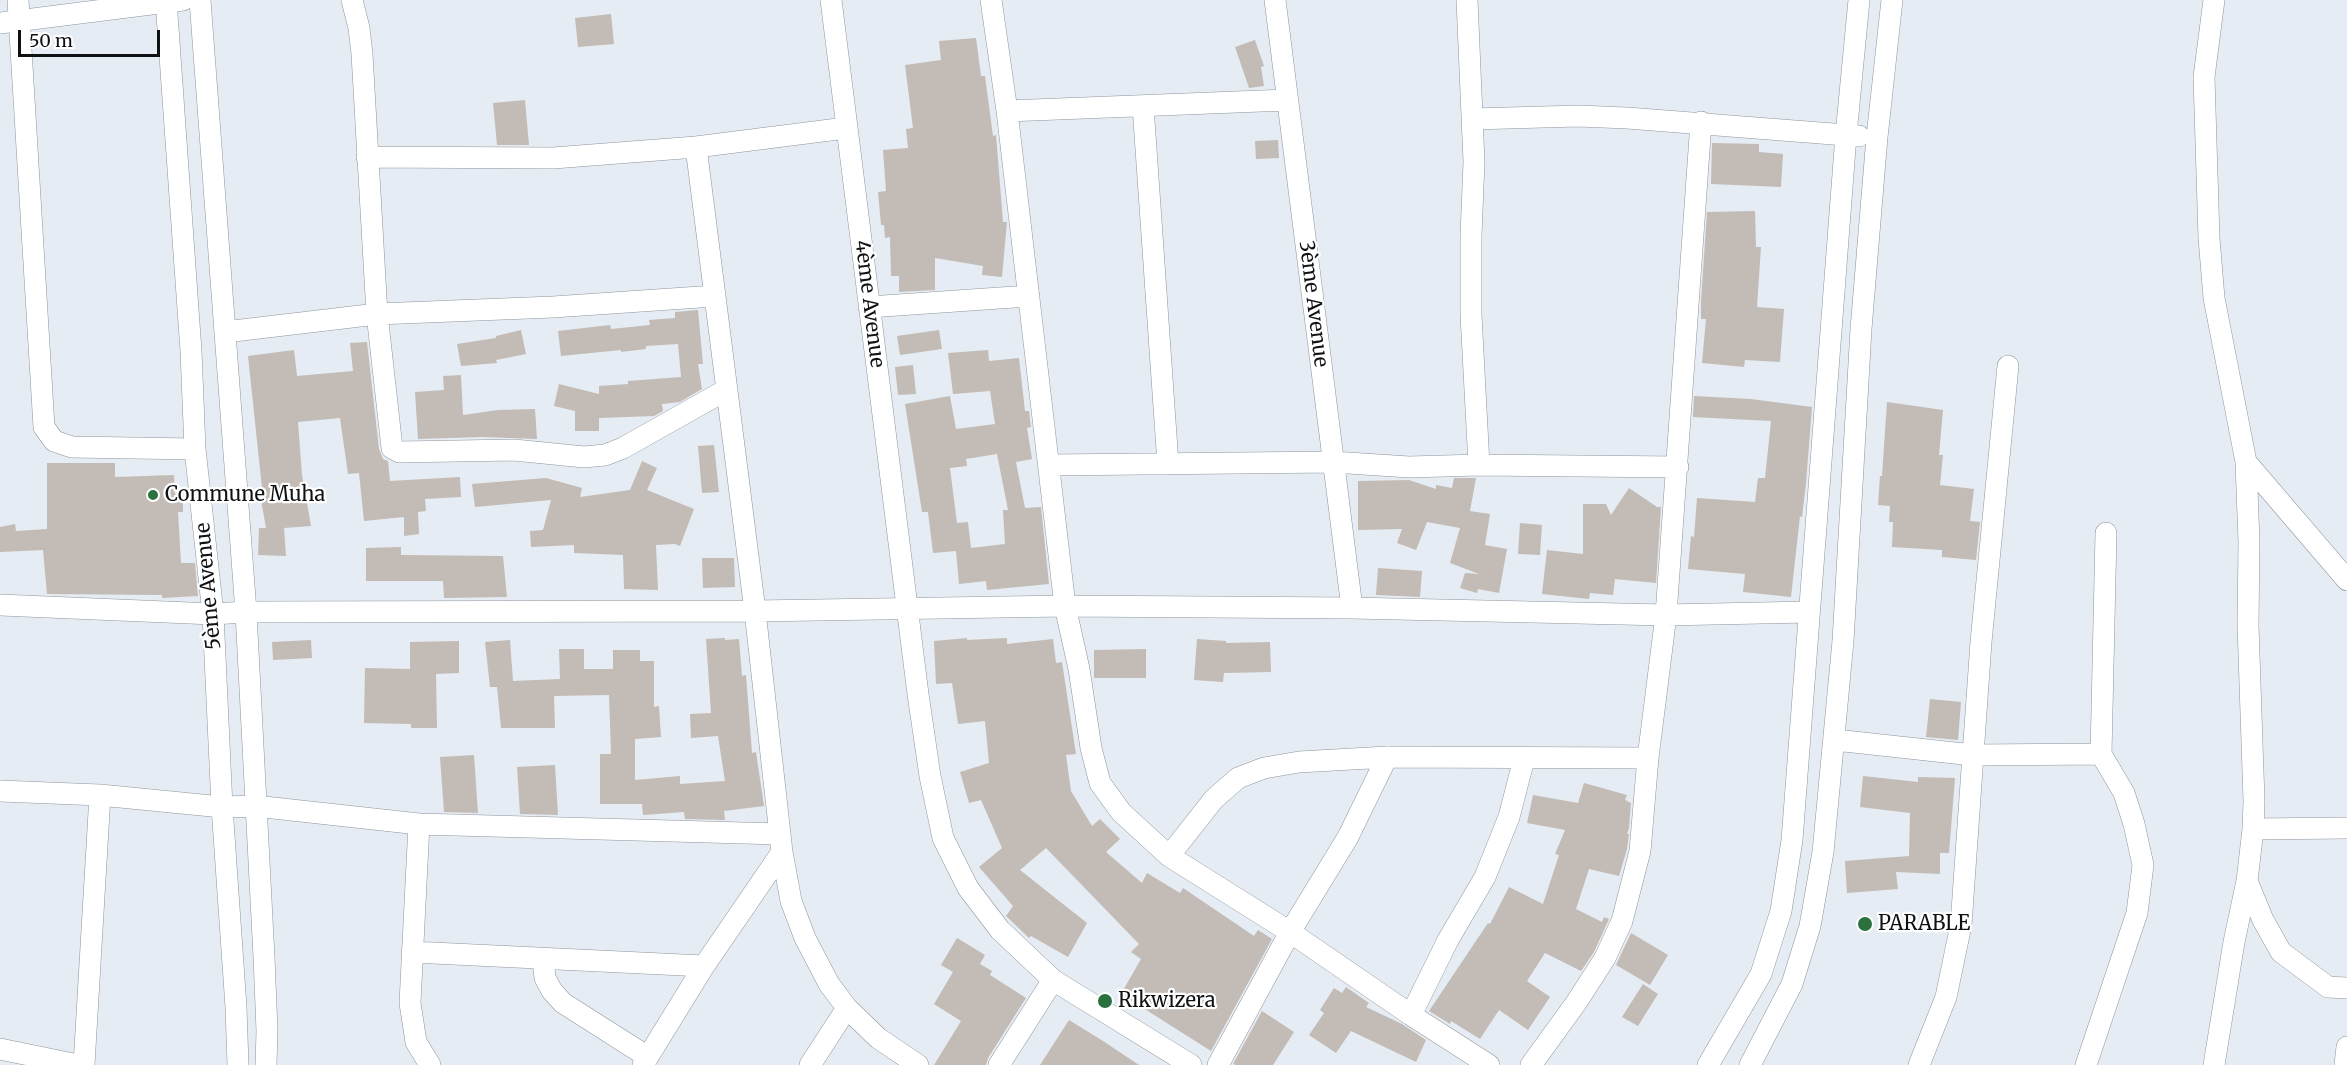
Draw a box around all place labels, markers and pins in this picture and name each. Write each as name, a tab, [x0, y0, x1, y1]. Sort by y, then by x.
place label: Commune Muha	[165, 483, 325, 507]
marker: Commune Muha	[146, 488, 160, 502]
place label: PARABLE	[1878, 912, 1970, 936]
marker: PARABLE	[1856, 915, 1874, 933]
place label: Rikwizera	[1118, 989, 1215, 1013]
marker: Rikwizera	[1096, 992, 1114, 1010]

